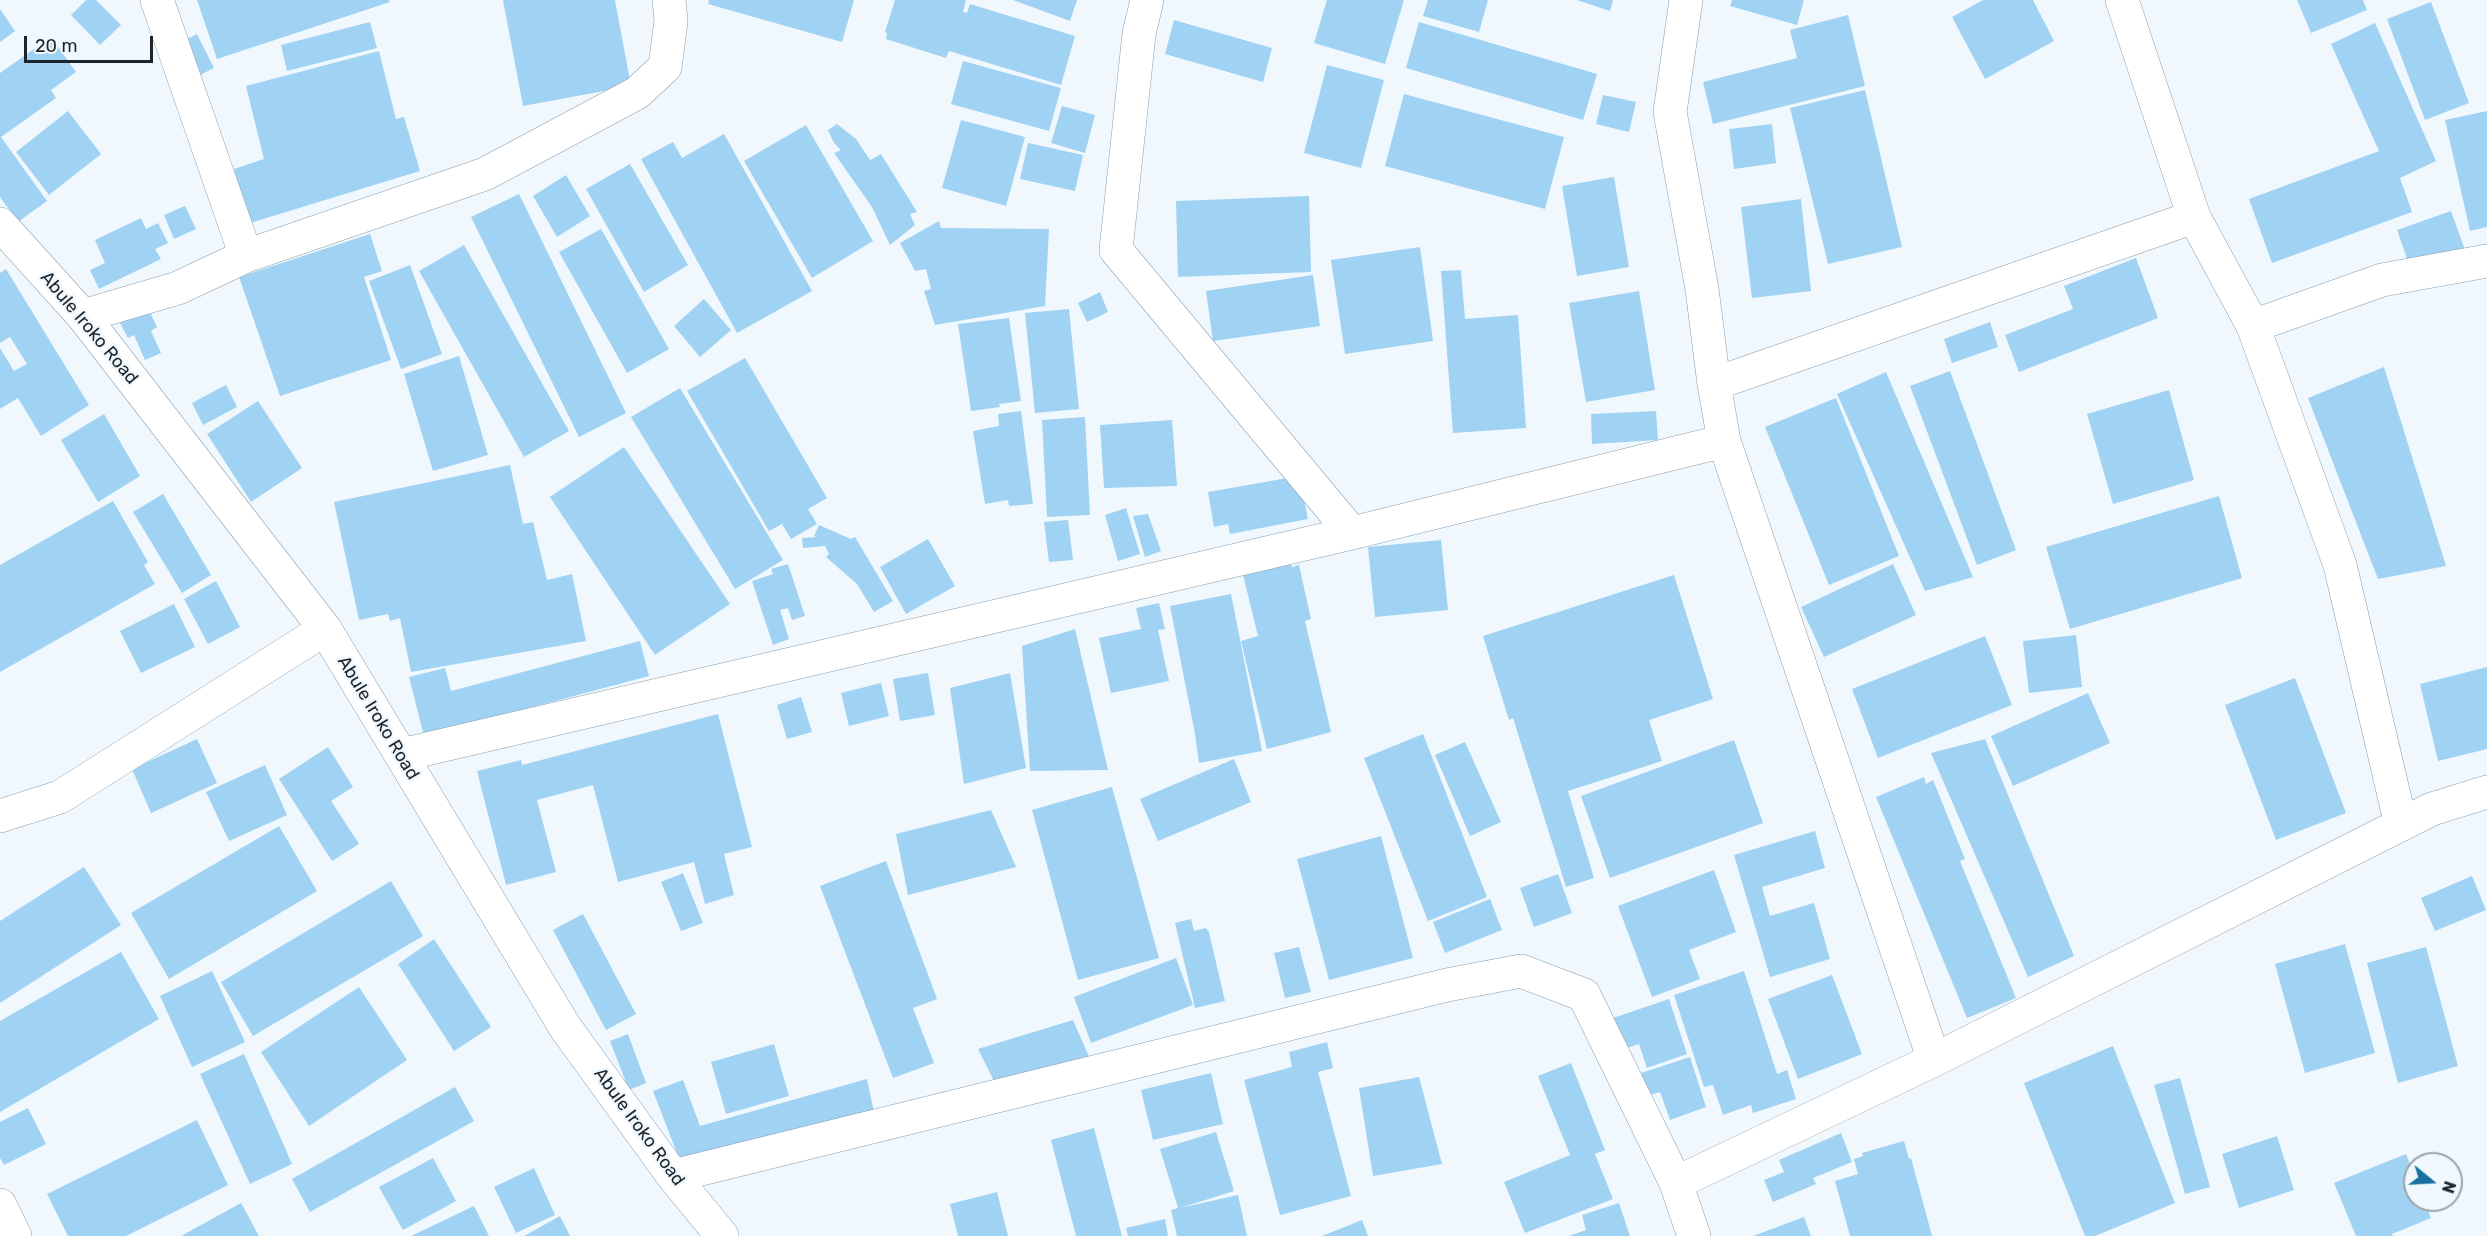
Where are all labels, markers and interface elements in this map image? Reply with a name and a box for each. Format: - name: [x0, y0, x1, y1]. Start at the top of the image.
- scale bar: [27, 24, 156, 62]
- text: 20 m: [35, 35, 77, 57]
- street label: Abule Iroko Road: [36, 267, 142, 389]
- street label: Abule Iroko Road: [333, 652, 423, 784]
- street label: Abule Iroko Road: [589, 1064, 689, 1190]
- north arrow: [2403, 1152, 2463, 1212]
- text: N: [2438, 1179, 2460, 1196]

